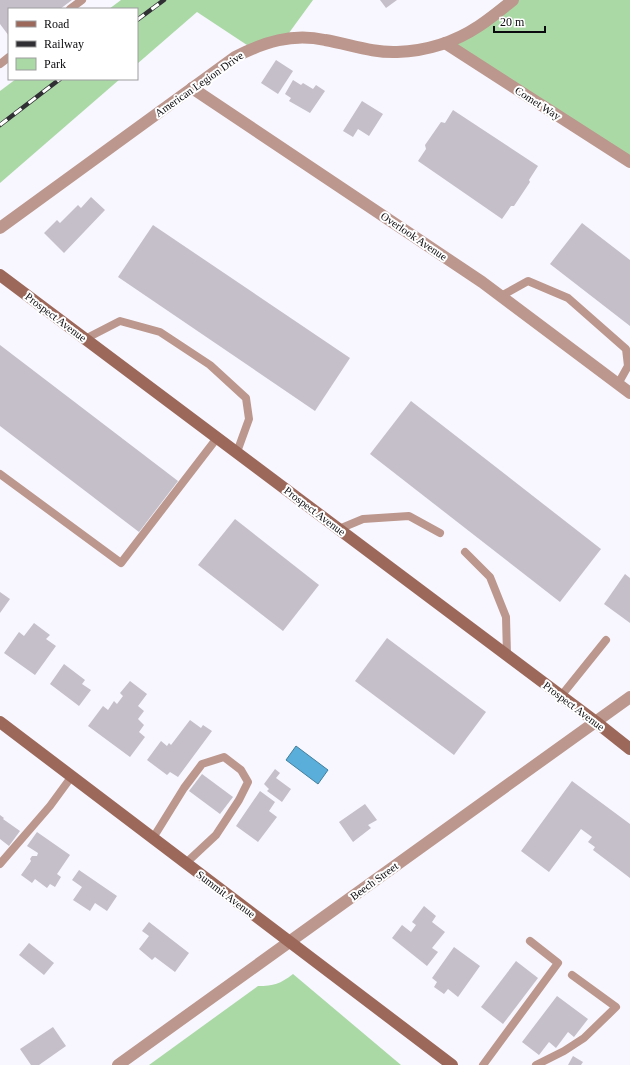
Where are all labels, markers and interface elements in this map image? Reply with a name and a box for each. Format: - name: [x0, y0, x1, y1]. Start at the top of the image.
- legend: [8, 8, 138, 80]
- scale bar: [494, 8, 545, 34]
- text: 20 m: [500, 15, 525, 29]
- text: Road: [44, 17, 69, 31]
- text: Railway: [44, 37, 84, 51]
- street label: American Legion Drive: [153, 49, 246, 119]
- text: Park: [44, 57, 66, 71]
- street label: Comet Way: [513, 84, 563, 122]
- street label: Overlook Avenue: [379, 209, 449, 263]
- street label: Prospect Avenue: [23, 290, 89, 344]
- street label: Prospect Avenue: [282, 484, 348, 538]
- street label: Prospect Avenue: [541, 679, 607, 733]
- street label: Beech Street: [348, 860, 400, 902]
- street label: Summit Avenue: [194, 868, 258, 920]

